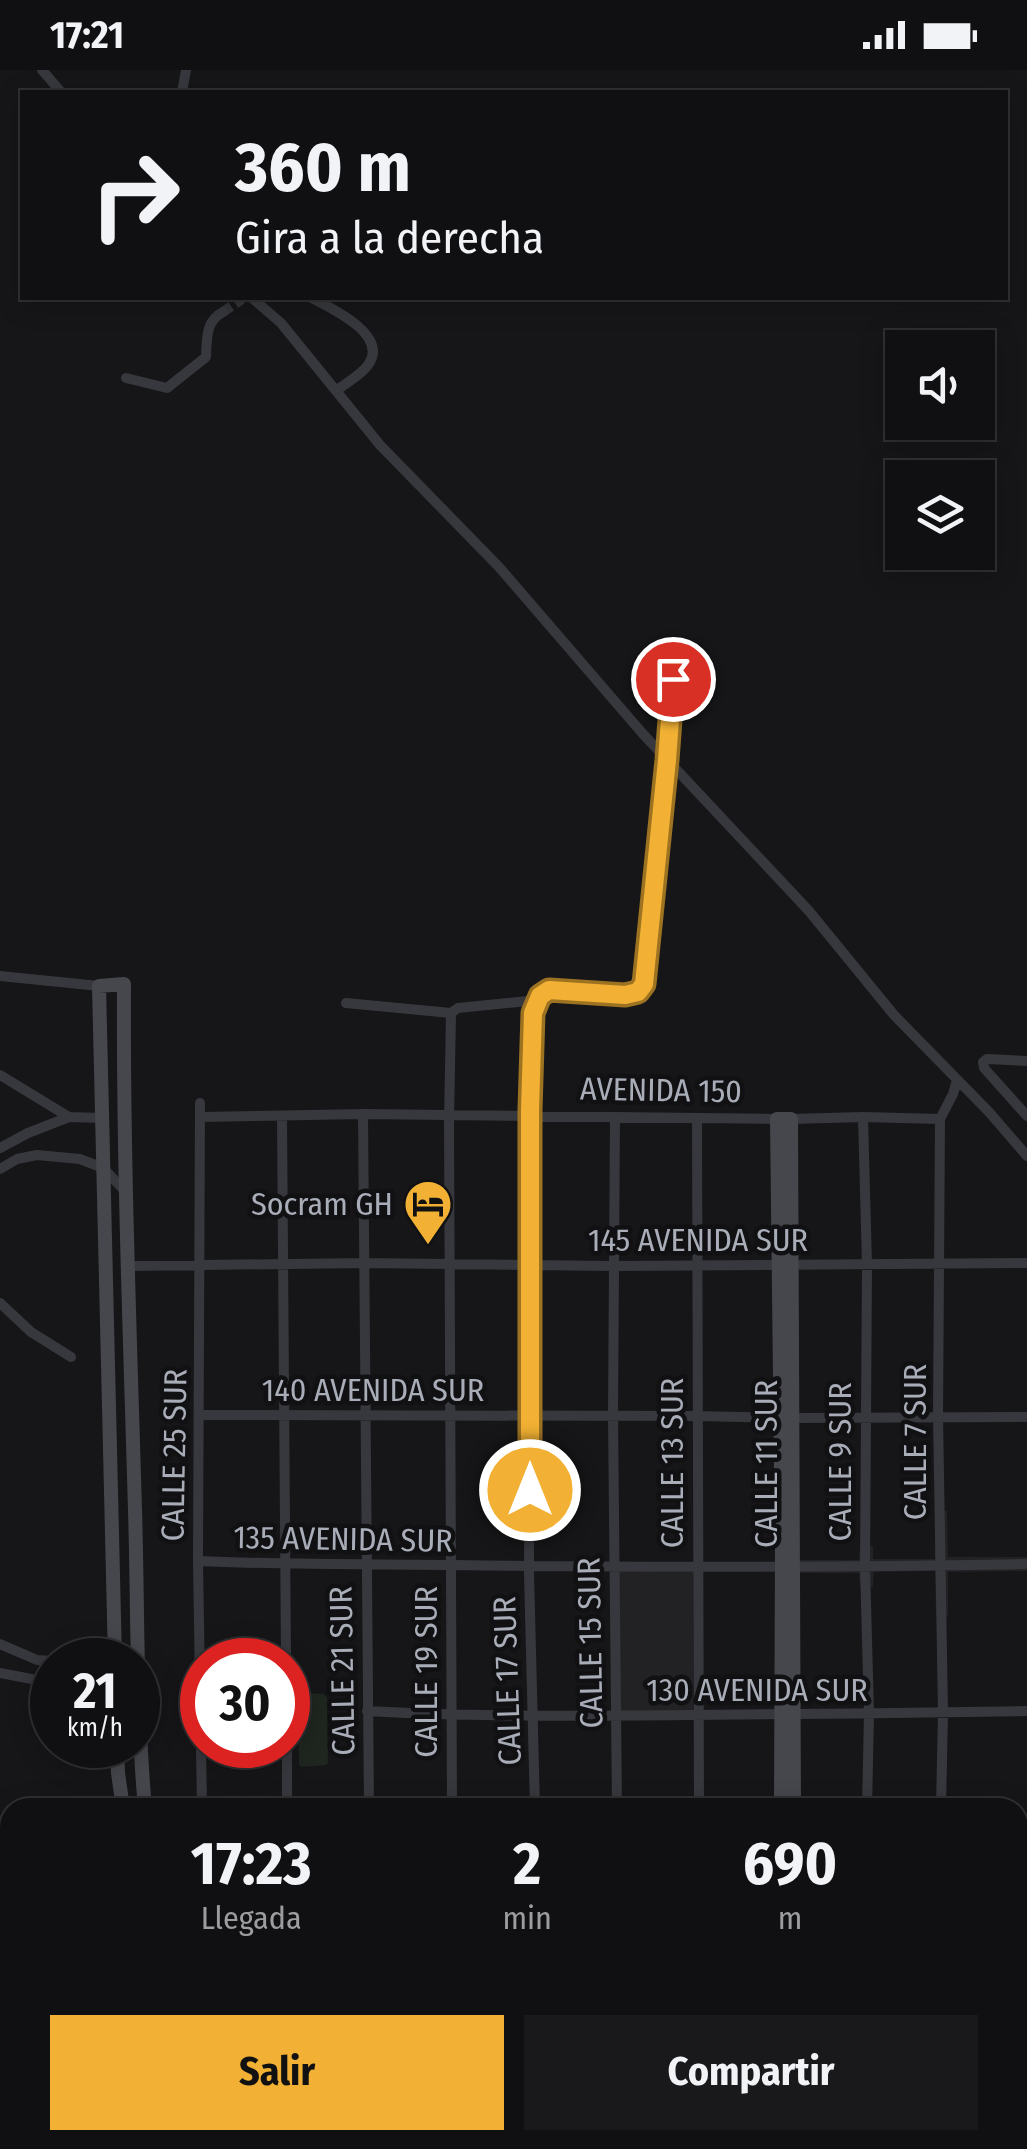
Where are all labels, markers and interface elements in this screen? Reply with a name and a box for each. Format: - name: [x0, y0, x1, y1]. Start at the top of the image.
- text: 17:21: [50, 12, 124, 58]
- text: 360 m: [235, 126, 411, 210]
- icon: right: [70, 130, 200, 260]
- text: Gira a la derecha: [235, 211, 544, 265]
- map controls: [885, 330, 995, 570]
- button: sound: [885, 330, 995, 440]
- button: layers: [885, 460, 995, 570]
- pin: [631, 637, 716, 722]
- icon: arrive: [646, 652, 701, 707]
- street label: AVENIDA 150: [580, 1070, 742, 1110]
- hotel icon: Socram GH: [402, 1178, 454, 1246]
- place label: Socram GH: [251, 1185, 393, 1223]
- street label: 145 AVENIDA SUR: [588, 1221, 808, 1259]
- street label: CALLE 7 SUR: [896, 1364, 934, 1520]
- street label: CALLE 25 SUR: [153, 1368, 195, 1542]
- street label: 140 AVENIDA SUR: [262, 1371, 484, 1409]
- street label: CALLE 13 SUR: [653, 1378, 691, 1548]
- street label: CALLE 11 SUR: [747, 1380, 785, 1548]
- street label: CALLE 9 SUR: [821, 1382, 859, 1542]
- position arrow: [478, 1438, 582, 1542]
- street label: 135 AVENIDA SUR: [233, 1518, 453, 1560]
- street label: CALLE 15 SUR: [570, 1557, 610, 1729]
- street label: CALLE 21 SUR: [322, 1586, 362, 1756]
- street label: CALLE 19 SUR: [407, 1586, 445, 1758]
- street label: CALLE 17 SUR: [485, 1596, 529, 1766]
- speed limit sign: 30: [180, 1638, 310, 1768]
- text: 21: [73, 1661, 117, 1721]
- street label: 130 AVENIDA SUR: [646, 1671, 868, 1709]
- text: km/h: [67, 1713, 123, 1743]
- text: 17:23: [191, 1828, 312, 1900]
- text: 2: [513, 1828, 541, 1900]
- text: 690: [743, 1828, 837, 1900]
- text: Llegada: [201, 1899, 302, 1937]
- text: min: [502, 1899, 552, 1937]
- text: m: [778, 1899, 802, 1937]
- button: Salir: [50, 2015, 504, 2130]
- button: Compartir: [524, 2015, 978, 2130]

